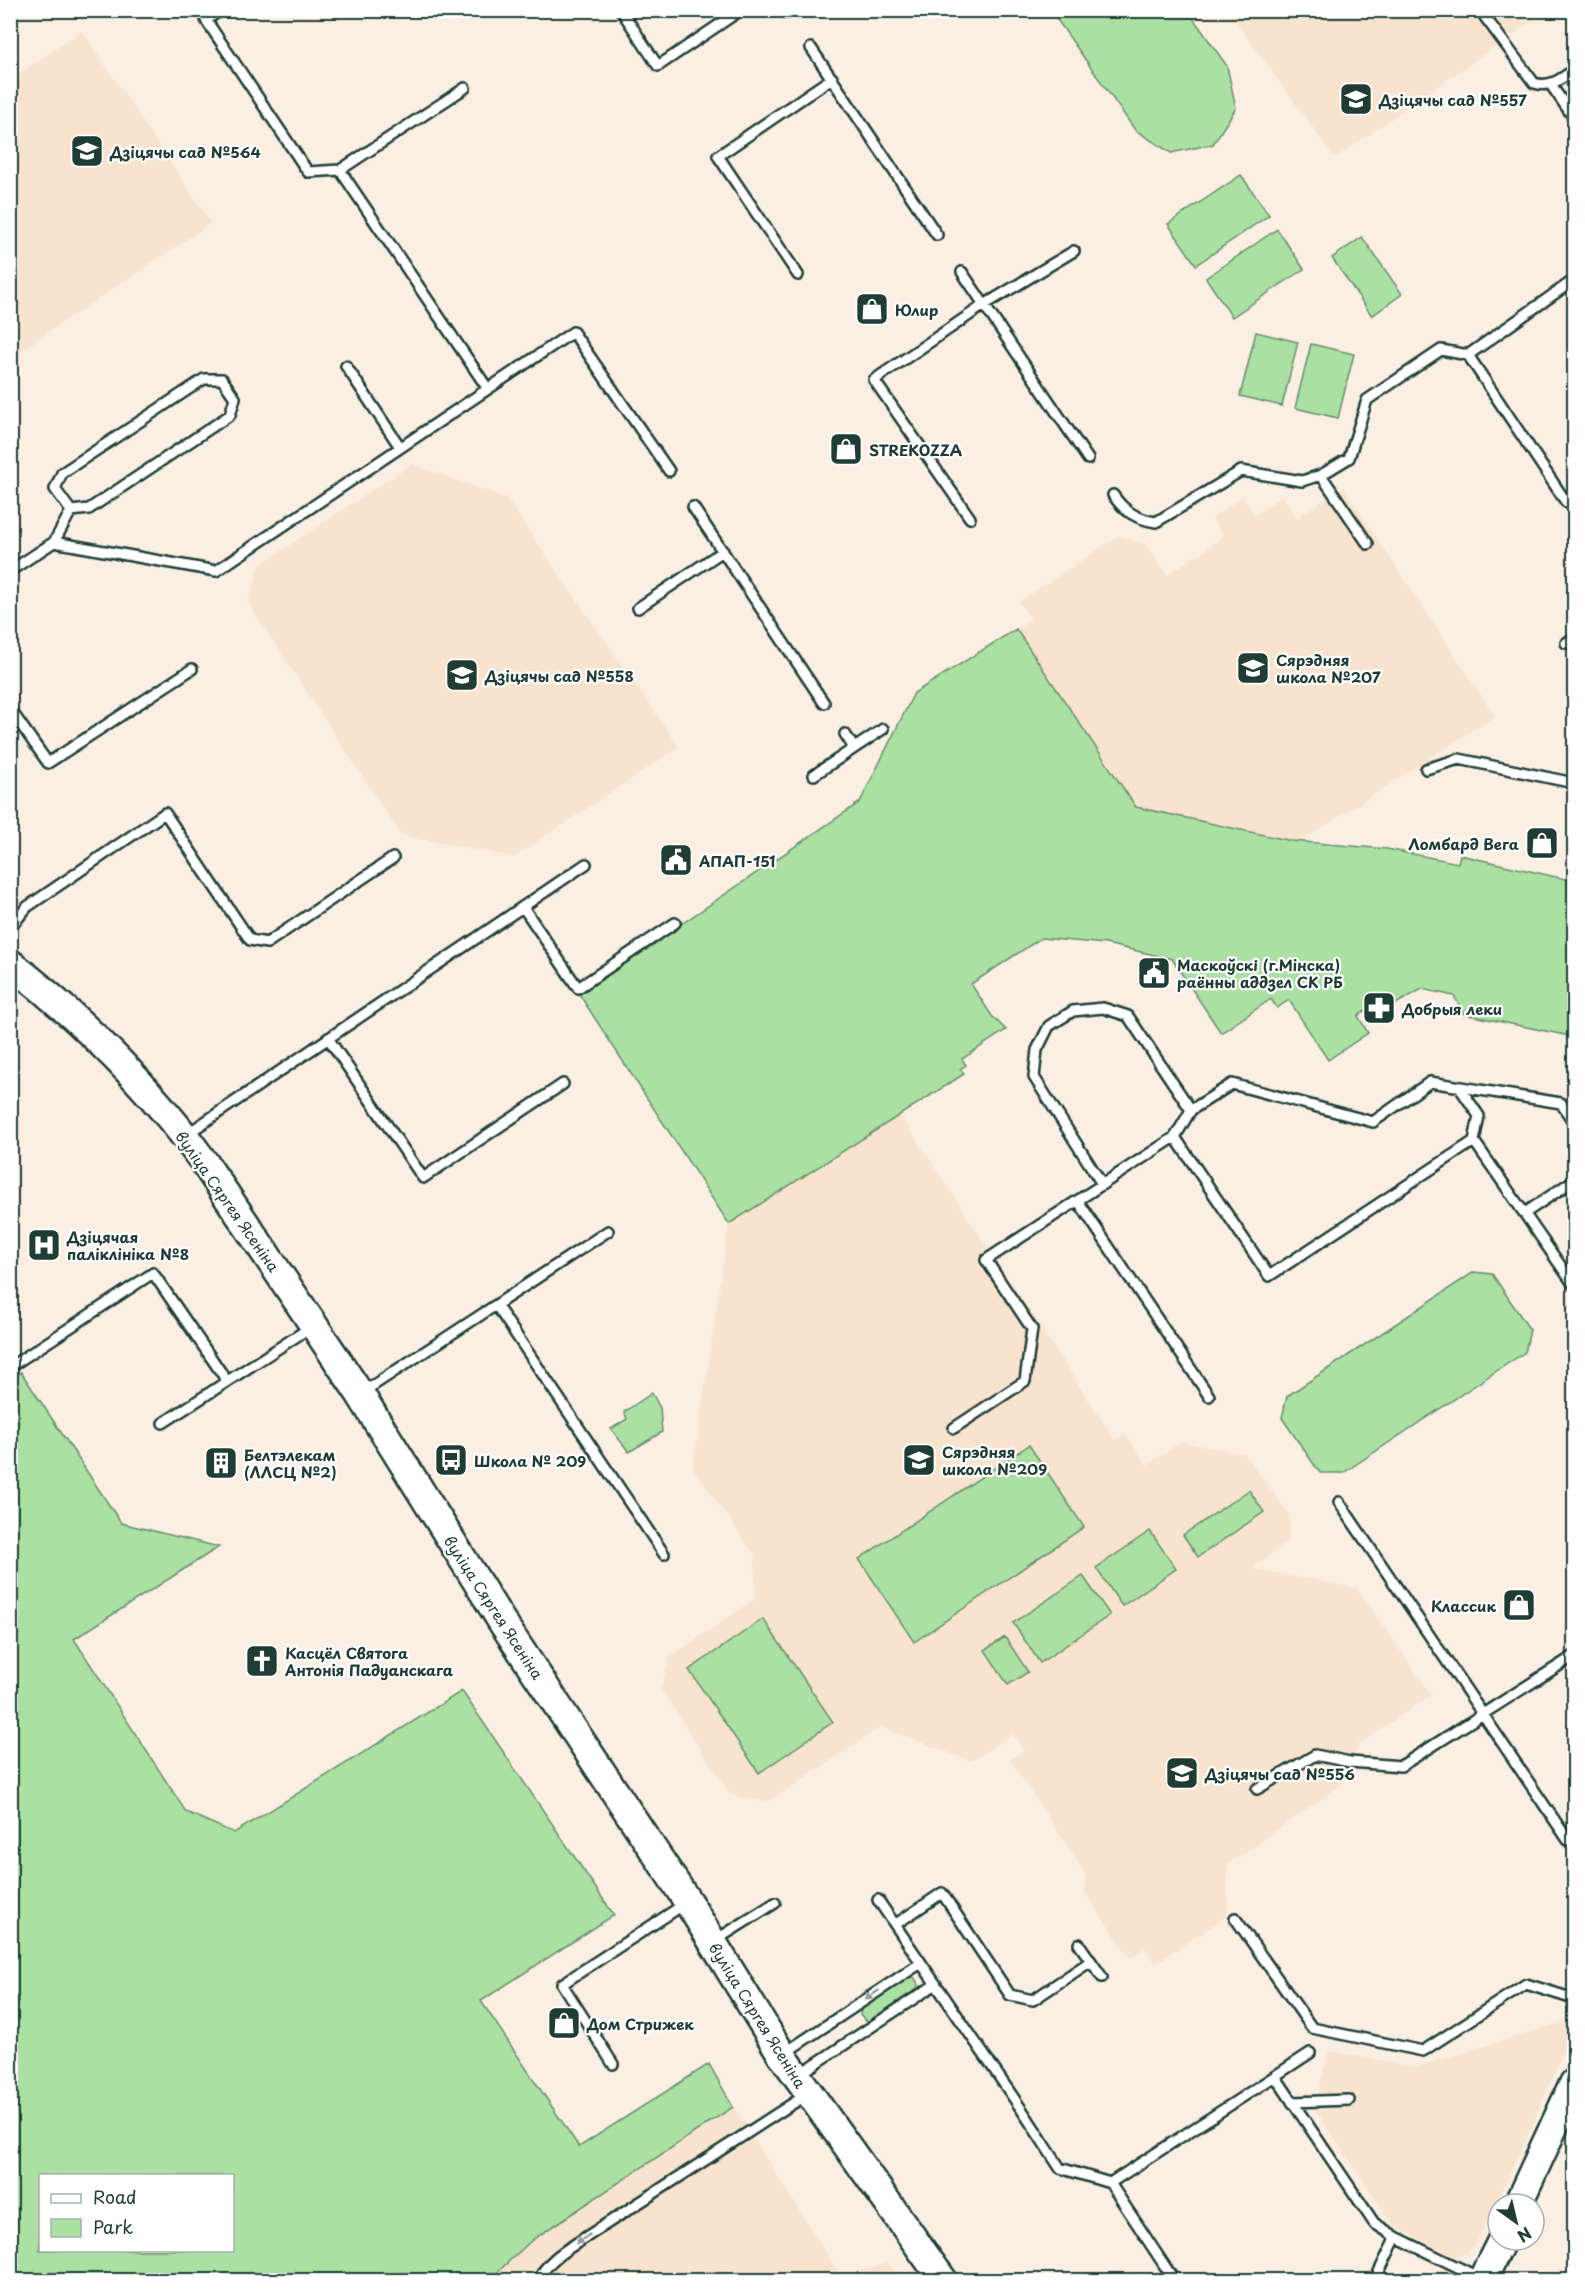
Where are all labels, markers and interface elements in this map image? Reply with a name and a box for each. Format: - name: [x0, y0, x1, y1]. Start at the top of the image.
- school or university icon: Дзіцячы сад №557: [1338, 81, 1374, 117]
- place label: Дзіцячы сад №557: [1378, 88, 1527, 111]
- school or university icon: Дзіцячы сад №564: [69, 133, 105, 169]
- place label: Дзіцячы сад №564: [109, 140, 261, 163]
- shop icon: Юлир: [854, 291, 890, 327]
- place label: Юлир: [895, 298, 938, 321]
- shop icon: STREKOZZA: [828, 431, 864, 467]
- place label: STREKOZZA: [869, 438, 963, 461]
- place label: Сярэдняя школа №207: [1276, 648, 1381, 688]
- school or university icon: Сярэдняя школа №207: [1235, 650, 1271, 686]
- school or university icon: Дзіцячы сад №558: [444, 657, 480, 693]
- place label: Дзіцячы сад №558: [484, 664, 634, 687]
- shop icon: Ломбард Вега: [1524, 825, 1560, 861]
- place label: Ломбард Вега: [1408, 832, 1519, 855]
- public building icon: АПАП-151: [658, 842, 694, 878]
- place label: АПАП-151: [698, 849, 775, 872]
- place label: Маскоўскі (г.Мінска) раённы аддзел СК РБ: [1177, 953, 1343, 993]
- public building icon: Маскоўскі (г.Мінска) раённы аддзел СК РБ: [1136, 955, 1172, 991]
- pharmacy icon: Добрыя леки: [1361, 990, 1397, 1026]
- place label: Добрыя леки: [1401, 997, 1502, 1020]
- street label: вуліца Сяргея Ясеніна: [170, 1126, 286, 1277]
- place label: Дзіцячая паліклініка №8: [66, 1225, 189, 1265]
- hospital icon: Дзіцячая паліклініка №8: [26, 1227, 62, 1263]
- place label: Сярэдняя школа №209: [942, 1440, 1047, 1480]
- bus stop icon: Школа № 209: [433, 1442, 469, 1478]
- school or university icon: Сярэдняя школа №209: [901, 1442, 937, 1478]
- place label: Белтэлекам (ЛЛСЦ №2): [244, 1443, 337, 1483]
- building icon: Белтэлекам (ЛЛСЦ №2): [203, 1445, 239, 1481]
- place label: Школа № 209: [474, 1449, 586, 1472]
- street label: вуліца Сяргея Ясеніна: [439, 1530, 550, 1684]
- shop icon: Классик: [1501, 1587, 1537, 1623]
- place label: Классик: [1431, 1594, 1496, 1617]
- place label: Касцёл Святога Антонія Падуанскага: [284, 1641, 454, 1681]
- church icon: Касцёл Святога Антонія Падуанскага: [244, 1643, 280, 1679]
- school or university icon: Дзіцячы сад №556: [1164, 1755, 1200, 1791]
- place label: Дзіцячы сад №556: [1204, 1762, 1355, 1785]
- street label: вуліца Сяргея Ясеніна: [704, 1938, 813, 2093]
- one-way arrow: [865, 1989, 881, 2001]
- shop icon: Дом Стрижек: [546, 2005, 582, 2041]
- place label: Дом Стрижек: [586, 2012, 694, 2035]
- legend: [39, 2174, 234, 2252]
- text: Road: [93, 2183, 137, 2210]
- north arrow: [1486, 2192, 1546, 2252]
- text: Park: [93, 2213, 133, 2240]
- text: N: [1513, 2222, 1537, 2249]
- one-way arrow: [575, 2233, 591, 2244]

